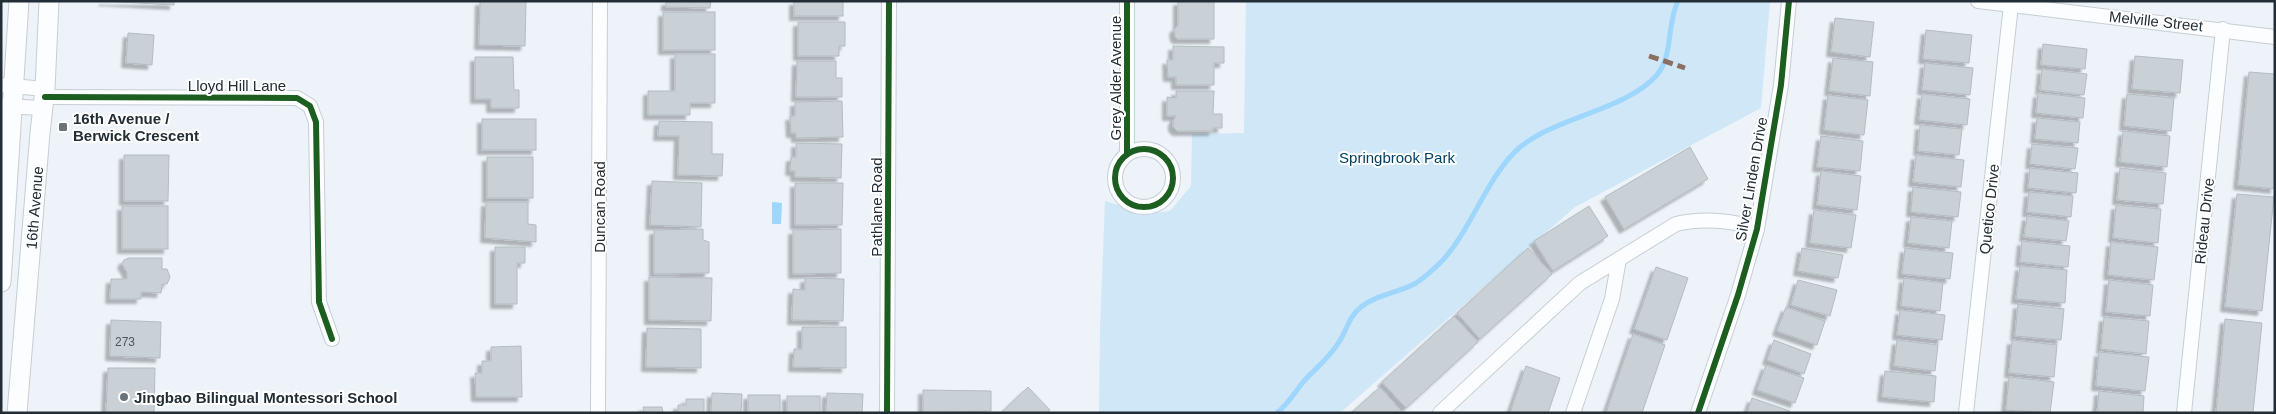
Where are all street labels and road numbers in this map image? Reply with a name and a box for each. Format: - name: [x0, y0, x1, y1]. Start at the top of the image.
- street label: Melville Street: [2108, 8, 2205, 34]
- street label: Grey Alder Avenue: [1107, 16, 1124, 140]
- street label: Lloyd Hill Lane: [188, 77, 286, 94]
- street label: Silver Linden Drive: [1732, 116, 1770, 242]
- street label: Pathlane Road: [868, 157, 885, 257]
- street label: Duncan Road: [591, 161, 608, 253]
- street label: Quetico Drive: [1976, 163, 2002, 255]
- street label: 16th Avenue: [22, 166, 46, 250]
- street label: Rideau Drive: [2191, 177, 2217, 265]

